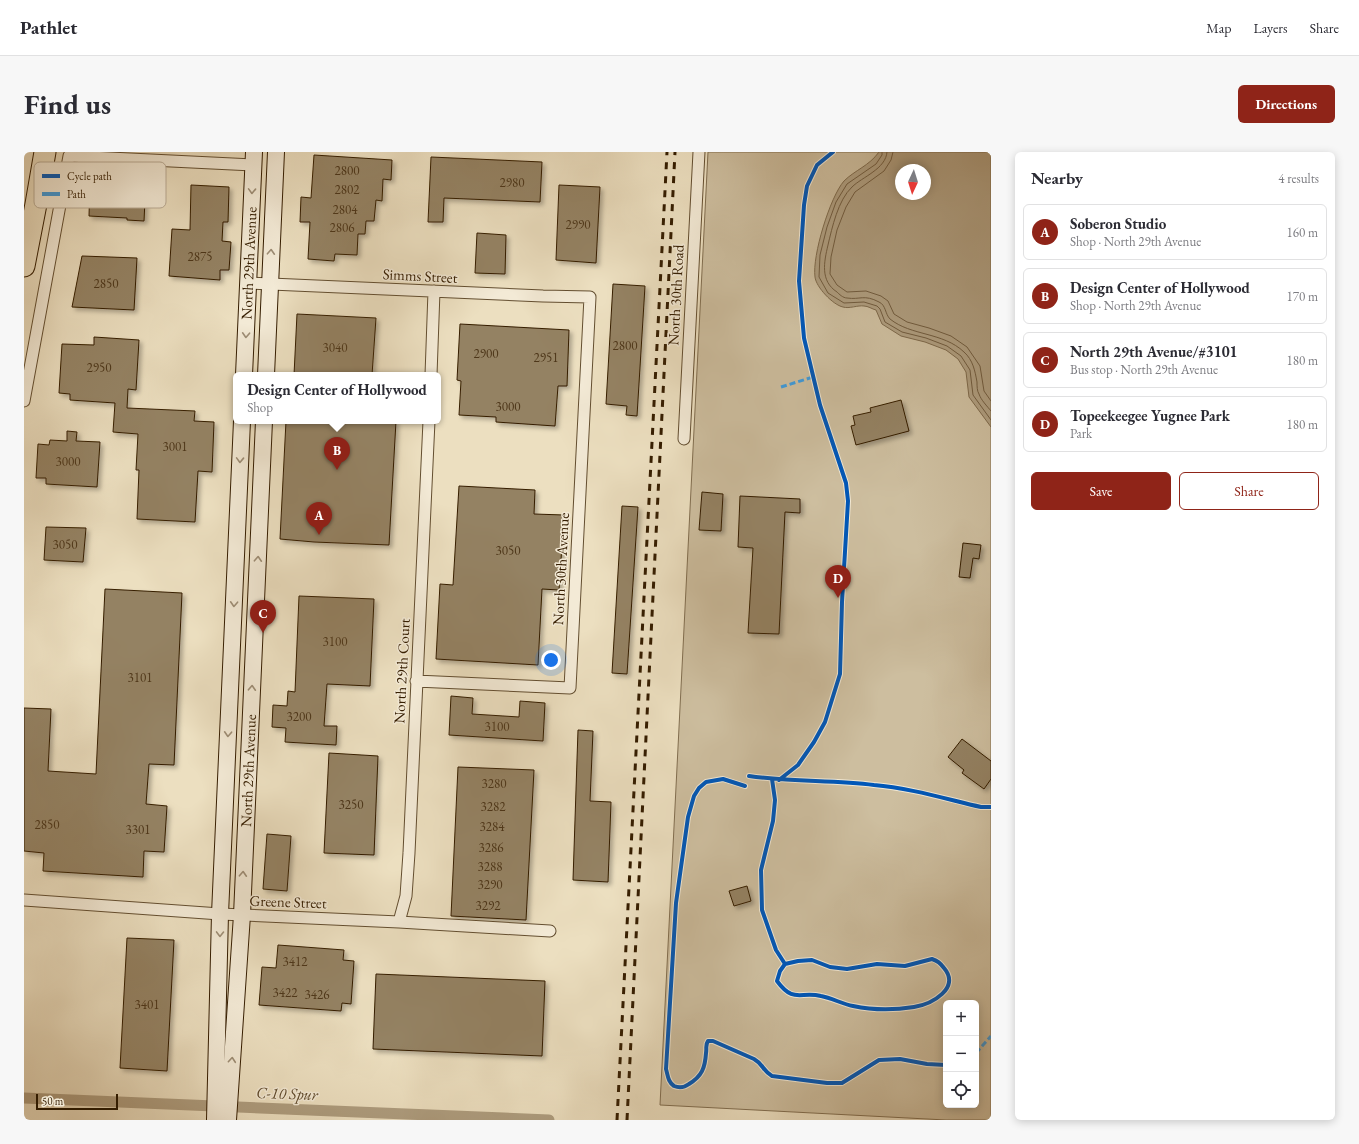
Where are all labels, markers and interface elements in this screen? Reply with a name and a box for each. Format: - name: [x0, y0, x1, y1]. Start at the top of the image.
- text: Pathlet: [20, 15, 77, 40]
- text: Map: [1206, 19, 1231, 37]
- text: Layers: [1253, 19, 1288, 37]
- text: Share: [1310, 19, 1339, 37]
- button: Directions: [1238, 85, 1335, 123]
- text: Find us: [24, 86, 111, 122]
- legend: [34, 162, 166, 208]
- house number: 2800: [335, 162, 359, 179]
- north arrow: [895, 164, 931, 200]
- text: Nearby: [1031, 167, 1083, 189]
- text: Cycle path: [67, 169, 112, 183]
- text: 4 results: [1278, 170, 1319, 187]
- house number: 2980: [500, 174, 524, 191]
- house number: 2802: [335, 181, 360, 198]
- text: Path: [67, 187, 86, 201]
- one-way arrow: [248, 188, 257, 194]
- house number: 2804: [333, 201, 358, 218]
- street label: North 29th Avenue: [237, 206, 261, 320]
- text: Soberon Studio: [1070, 214, 1166, 233]
- house number: 2990: [566, 216, 590, 233]
- house number: 2806: [330, 219, 354, 236]
- text: A: [1040, 224, 1050, 241]
- text: 160 m: [1287, 224, 1318, 241]
- text: Shop · North 29th Avenue: [1070, 233, 1201, 250]
- street label: North 30th Road: [663, 244, 688, 346]
- house number: 2875: [188, 248, 212, 265]
- one-way arrow: [267, 249, 276, 255]
- street label: Simms Street: [382, 264, 458, 287]
- house number: 2850: [94, 275, 118, 292]
- text: Design Center of Hollywood: [1070, 278, 1250, 297]
- text: B: [1041, 288, 1049, 305]
- text: 170 m: [1287, 288, 1318, 305]
- text: Shop · North 29th Avenue: [1070, 297, 1201, 314]
- one-way arrow: [241, 332, 250, 338]
- house number: 2800: [613, 337, 637, 354]
- house number: 3040: [323, 339, 347, 356]
- text: North 29th Avenue/#3101: [1070, 342, 1238, 361]
- house number: 2900: [474, 345, 498, 362]
- house number: 2951: [534, 349, 558, 366]
- text: C: [1040, 352, 1050, 369]
- text: 180 m: [1287, 352, 1318, 369]
- house number: 2950: [87, 359, 111, 376]
- text: Bus stop · North 29th Avenue: [1070, 361, 1218, 378]
- popup: [233, 372, 441, 424]
- text: Design Center of Hollywood: [247, 380, 427, 399]
- house number: 3000: [496, 398, 520, 415]
- text: Shop: [247, 399, 273, 416]
- text: Topeekeegee Yugnee Park: [1070, 406, 1230, 425]
- text: D: [1040, 416, 1050, 433]
- text: 180 m: [1287, 416, 1318, 433]
- text: Park: [1070, 425, 1092, 442]
- pin: B: [324, 437, 350, 470]
- house number: 3001: [163, 438, 187, 455]
- house number: 3000: [56, 453, 80, 470]
- one-way arrow: [236, 457, 244, 463]
- button: Save: [1031, 472, 1171, 510]
- button: Share: [1179, 472, 1319, 510]
- pin: A: [306, 502, 332, 535]
- street label: North 30th Avenue: [548, 512, 573, 626]
- house number: 3050: [53, 536, 77, 553]
- house number: 3050: [496, 542, 520, 559]
- one-way arrow: [253, 556, 262, 562]
- pin: D: [825, 565, 851, 598]
- pin: C: [250, 600, 276, 633]
- one-way arrow: [230, 601, 238, 607]
- street label: North 29th Court: [389, 618, 414, 724]
- house number: 3100: [323, 633, 347, 650]
- your location: [541, 650, 561, 670]
- house number: 3101: [128, 669, 152, 686]
- one-way arrow: [248, 685, 256, 691]
- house number: 3200: [287, 708, 311, 725]
- street label: North 29th Avenue: [236, 714, 260, 827]
- house number: 3100: [485, 718, 509, 735]
- one-way arrow: [224, 731, 232, 737]
- house number: 3280: [482, 775, 506, 792]
- house number: 3250: [339, 796, 363, 813]
- house number: 3282: [481, 798, 506, 815]
- house number: 2850: [35, 816, 59, 833]
- house number: 3284: [480, 818, 505, 835]
- house number: 3301: [126, 821, 150, 838]
- house number: 3286: [479, 839, 503, 856]
- house number: 3288: [478, 858, 502, 875]
- one-way arrow: [239, 871, 248, 877]
- house number: 3290: [478, 876, 502, 893]
- street label: Greene Street: [249, 891, 327, 912]
- house number: 3292: [476, 897, 501, 914]
- one-way arrow: [216, 931, 224, 937]
- house number: 3412: [283, 953, 308, 970]
- house number: 3422: [273, 984, 298, 1001]
- house number: 3426: [305, 986, 329, 1003]
- house number: 3401: [135, 996, 159, 1013]
- map controls: [943, 1000, 979, 1108]
- button: +: [943, 1000, 979, 1036]
- button: −: [943, 1036, 979, 1072]
- one-way arrow: [227, 1057, 236, 1063]
- button: locate: [943, 1072, 979, 1108]
- water label: C-10 Spur: [256, 1082, 319, 1105]
- scale bar: [36, 1092, 118, 1111]
- text: 50 m: [42, 1094, 63, 1108]

